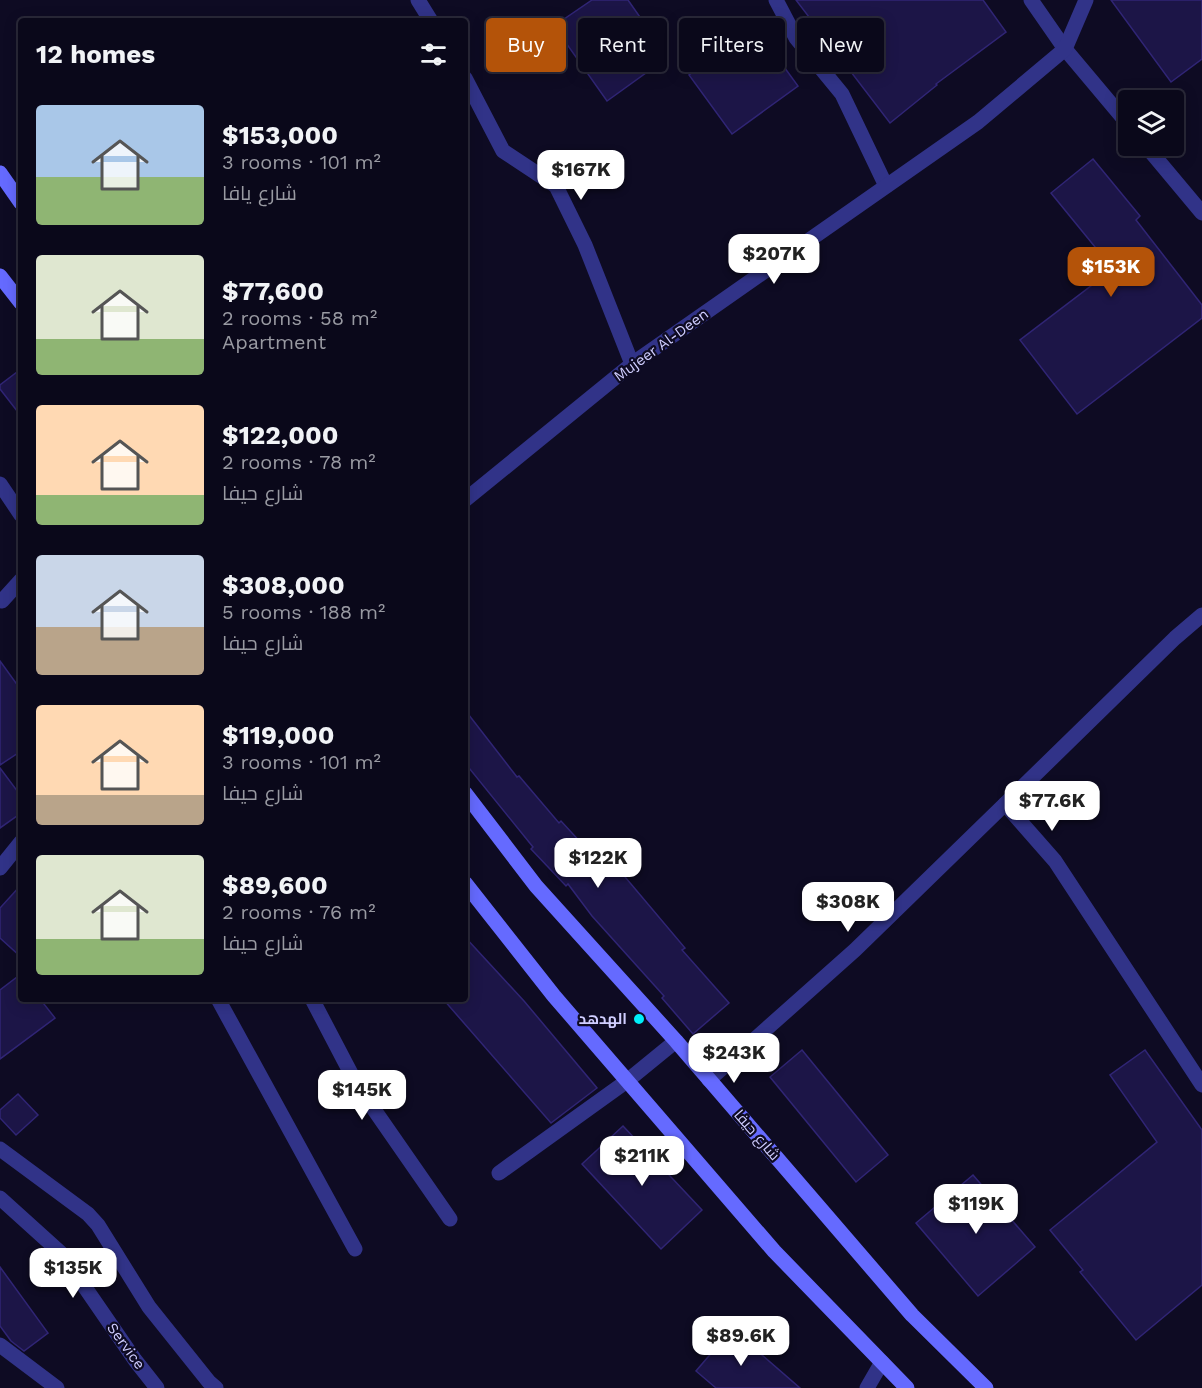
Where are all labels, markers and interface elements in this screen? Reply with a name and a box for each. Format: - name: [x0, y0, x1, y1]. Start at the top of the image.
- chip: Buy: [486, 18, 566, 72]
- chip: Rent: [578, 18, 667, 72]
- chip: Filters: [679, 18, 785, 72]
- chip: New: [797, 18, 884, 72]
- icon: filters: [417, 38, 450, 71]
- text: 12 homes: [36, 39, 155, 69]
- map controls: [1118, 90, 1184, 156]
- button: layers: [1118, 90, 1184, 156]
- text: $153,000: [222, 120, 338, 150]
- icon: home: [84, 129, 156, 201]
- text: 3 rooms · 101 m²: [222, 150, 381, 174]
- pin: $167K: [539, 150, 623, 201]
- text: $167K: [551, 157, 611, 181]
- text: شارع يافا: [222, 181, 297, 205]
- pin: $207K: [732, 234, 816, 285]
- text: $207K: [742, 241, 806, 265]
- pin: $153K: [1069, 247, 1153, 298]
- text: $153K: [1082, 254, 1140, 278]
- text: $77,600: [222, 276, 324, 306]
- icon: home: [84, 279, 156, 351]
- street label: Mujeer Al-Deen: [610, 305, 712, 385]
- text: 2 rooms · 58 m²: [222, 306, 377, 330]
- text: Apartment: [222, 330, 326, 354]
- text: $122,000: [222, 420, 338, 450]
- icon: home: [84, 429, 156, 501]
- text: 2 rooms · 78 m²: [222, 450, 376, 474]
- text: شارع حيفا: [222, 481, 303, 505]
- text: $308,000: [222, 570, 345, 600]
- icon: home: [84, 579, 156, 651]
- text: 5 rooms · 188 m²: [222, 600, 385, 624]
- text: شارع حيفا: [222, 631, 303, 655]
- text: $119,000: [222, 720, 334, 750]
- icon: home: [84, 729, 156, 801]
- text: 3 rooms · 101 m²: [222, 750, 381, 774]
- text: شارع حيفا: [222, 781, 303, 805]
- pin: $77.6K: [1003, 781, 1101, 832]
- text: $77.6K: [1019, 788, 1085, 812]
- pin: $122K: [556, 838, 640, 889]
- text: $122K: [568, 845, 628, 869]
- text: $89,600: [222, 870, 328, 900]
- icon: home: [84, 879, 156, 951]
- pin: $308K: [806, 882, 890, 933]
- text: $308K: [816, 889, 880, 913]
- text: 2 rooms · 76 m²: [222, 900, 375, 924]
- text: شارع حيفا: [222, 931, 303, 955]
- place label: الهدهد: [579, 1010, 627, 1028]
- marker: الهدهد: [632, 1012, 646, 1026]
- pin: $243K: [692, 1033, 776, 1084]
- text: $243K: [702, 1040, 766, 1064]
- pin: $145K: [320, 1070, 404, 1121]
- text: $145K: [332, 1077, 392, 1101]
- street label: شارع حيفا: [729, 1106, 784, 1165]
- pin: $211K: [600, 1136, 684, 1187]
- text: $211K: [614, 1143, 670, 1167]
- pin: $119K: [934, 1184, 1018, 1235]
- text: $119K: [948, 1191, 1004, 1215]
- pin: $135K: [31, 1248, 115, 1299]
- text: $135K: [44, 1255, 102, 1279]
- pin: $89.6K: [692, 1316, 790, 1367]
- street label: Service: [103, 1319, 149, 1373]
- text: $89.6K: [706, 1323, 776, 1347]

